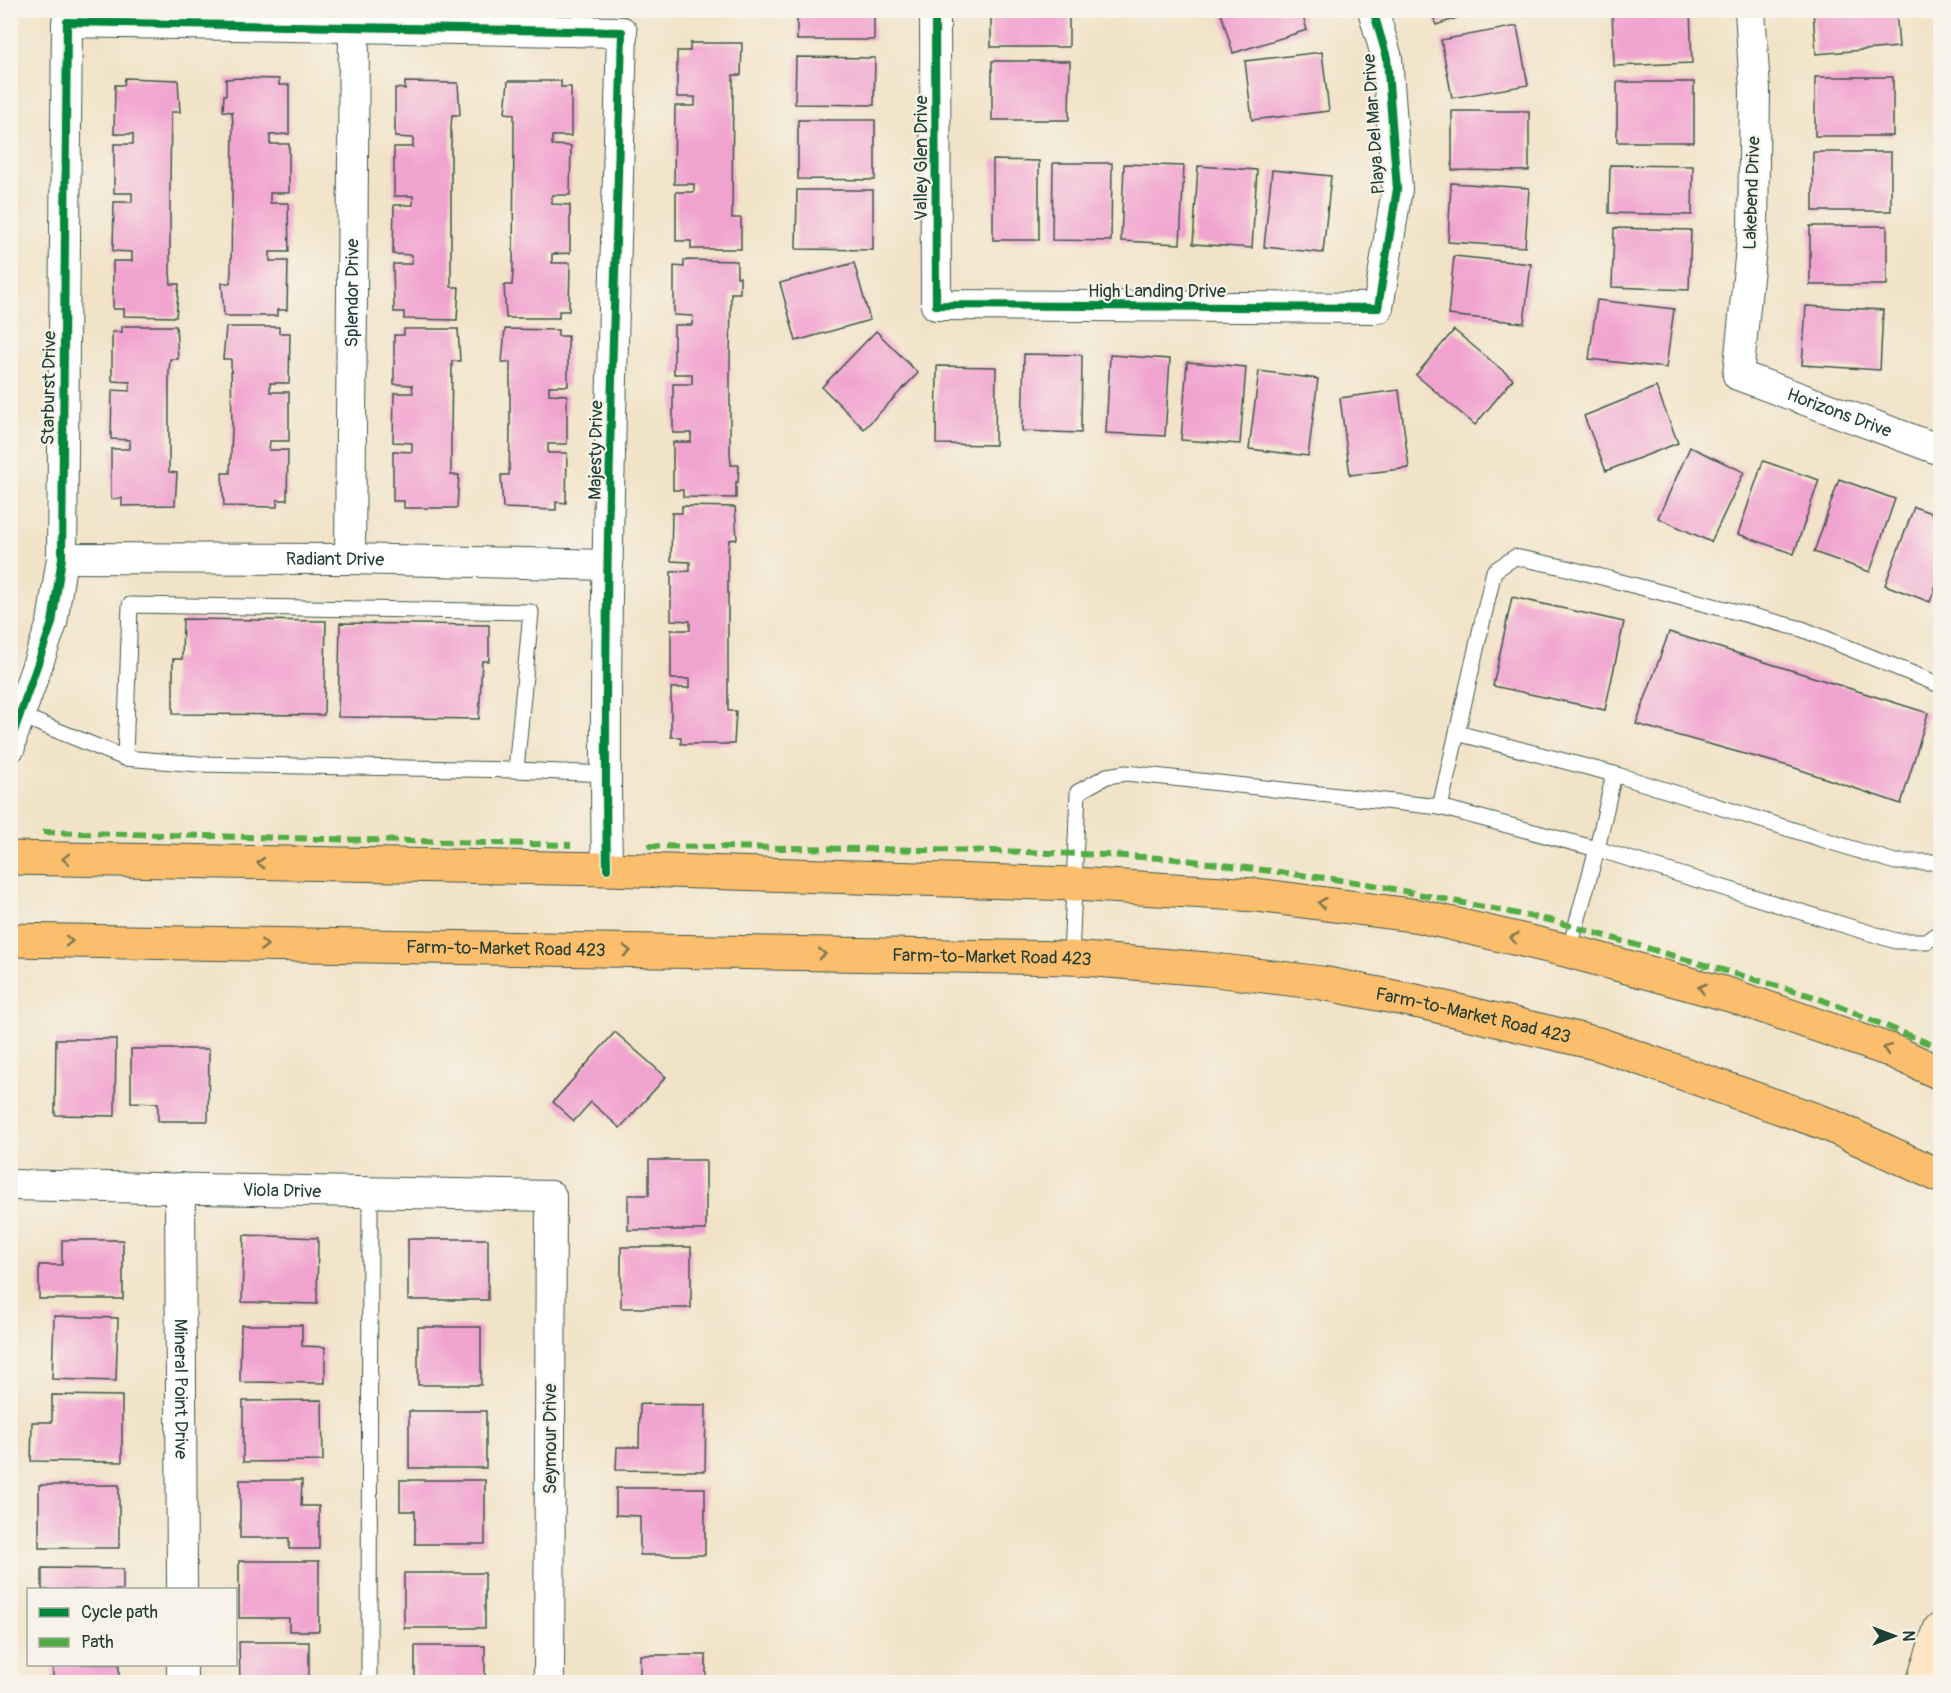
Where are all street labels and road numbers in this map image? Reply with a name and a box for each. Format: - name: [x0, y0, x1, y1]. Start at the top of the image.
- street label: Playa Del Mar Drive: [1358, 53, 1390, 195]
- street label: Valley Glen Drive: [910, 95, 933, 221]
- street label: Lakebend Drive: [1739, 136, 1765, 250]
- street label: Splendor Drive: [340, 238, 364, 348]
- street label: High Landing Drive: [1088, 280, 1226, 303]
- street label: Starburst Drive: [37, 330, 61, 445]
- street label: Horizons Drive: [1784, 383, 1895, 443]
- street label: Majesty Drive: [584, 400, 608, 500]
- street label: Radiant Drive: [286, 547, 385, 571]
- street label: Farm-to-Market Road 423: [406, 935, 606, 962]
- street label: Farm-to-Market Road 423: [892, 943, 1092, 971]
- street label: Farm-to-Market Road 423: [1374, 982, 1573, 1048]
- street label: Viola Drive: [242, 1178, 322, 1203]
- street label: Mineral Point Drive: [169, 1319, 193, 1459]
- street label: Seymour Drive: [539, 1384, 562, 1494]

